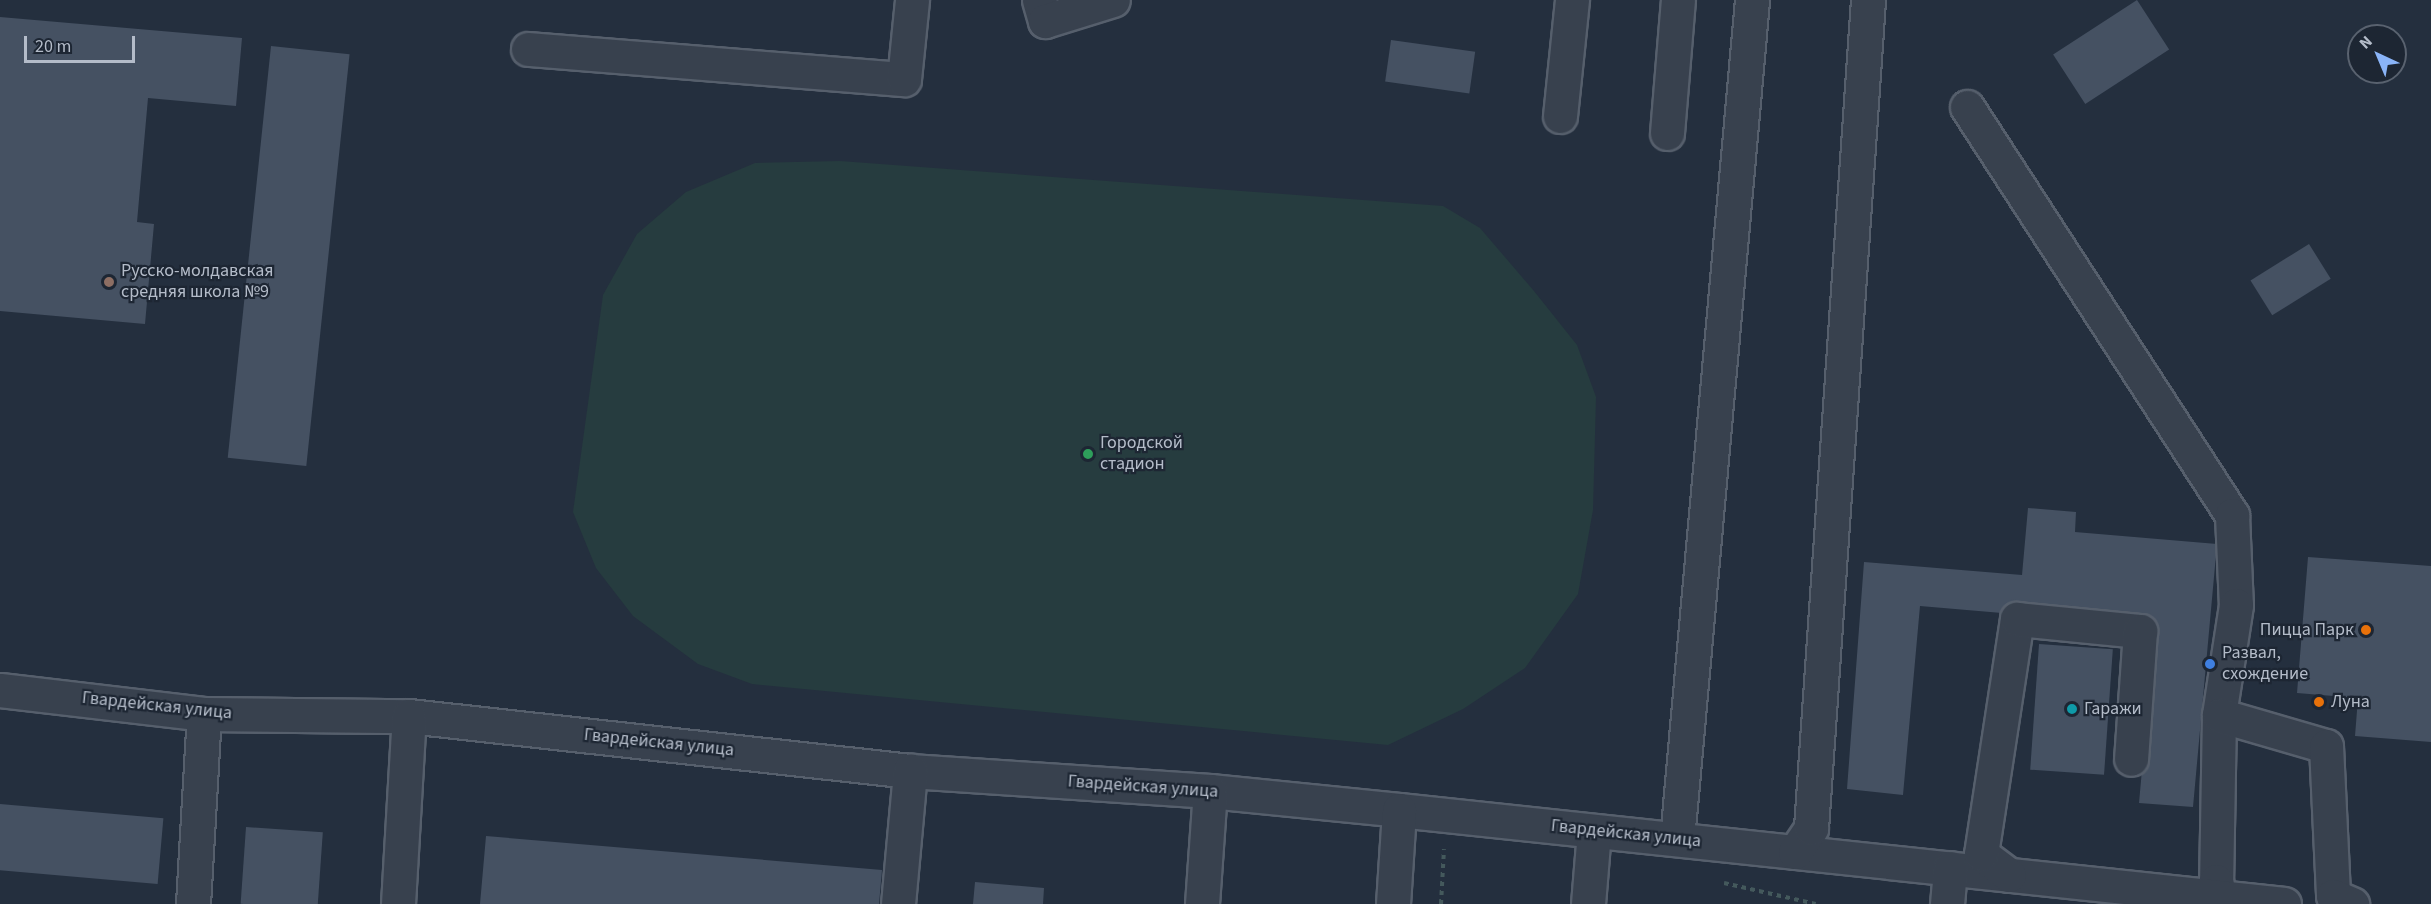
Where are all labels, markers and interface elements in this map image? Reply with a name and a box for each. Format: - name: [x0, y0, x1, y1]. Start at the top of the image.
- scale bar: [27, 24, 138, 62]
- north arrow: [2347, 24, 2407, 84]
- text: N: [2354, 31, 2377, 54]
- text: 20 m: [35, 34, 71, 59]
- place label: Русско-молдавская средняя школа №9: [121, 261, 273, 304]
- marker: Русско-молдавская средняя школа №9: [102, 275, 116, 289]
- place label: Городской стадион: [1100, 433, 1183, 476]
- marker: Городской стадион: [1081, 447, 1095, 461]
- place label: Пицца Парк: [2260, 619, 2354, 641]
- marker: Пицца Парк: [2359, 623, 2373, 637]
- place label: Развал, схождение: [2222, 643, 2308, 686]
- marker: Развал, схождение: [2203, 657, 2217, 671]
- street label: Гвардейская улица: [81, 687, 233, 725]
- place label: Луна: [2331, 691, 2370, 713]
- marker: Луна: [2312, 695, 2326, 709]
- place label: Гаражи: [2084, 698, 2142, 720]
- marker: Гаражи: [2065, 702, 2079, 716]
- street label: Гвардейская улица: [583, 724, 735, 762]
- street label: Гвардейская улица: [1067, 771, 1219, 803]
- street label: Гвардейская улица: [1550, 815, 1702, 853]

